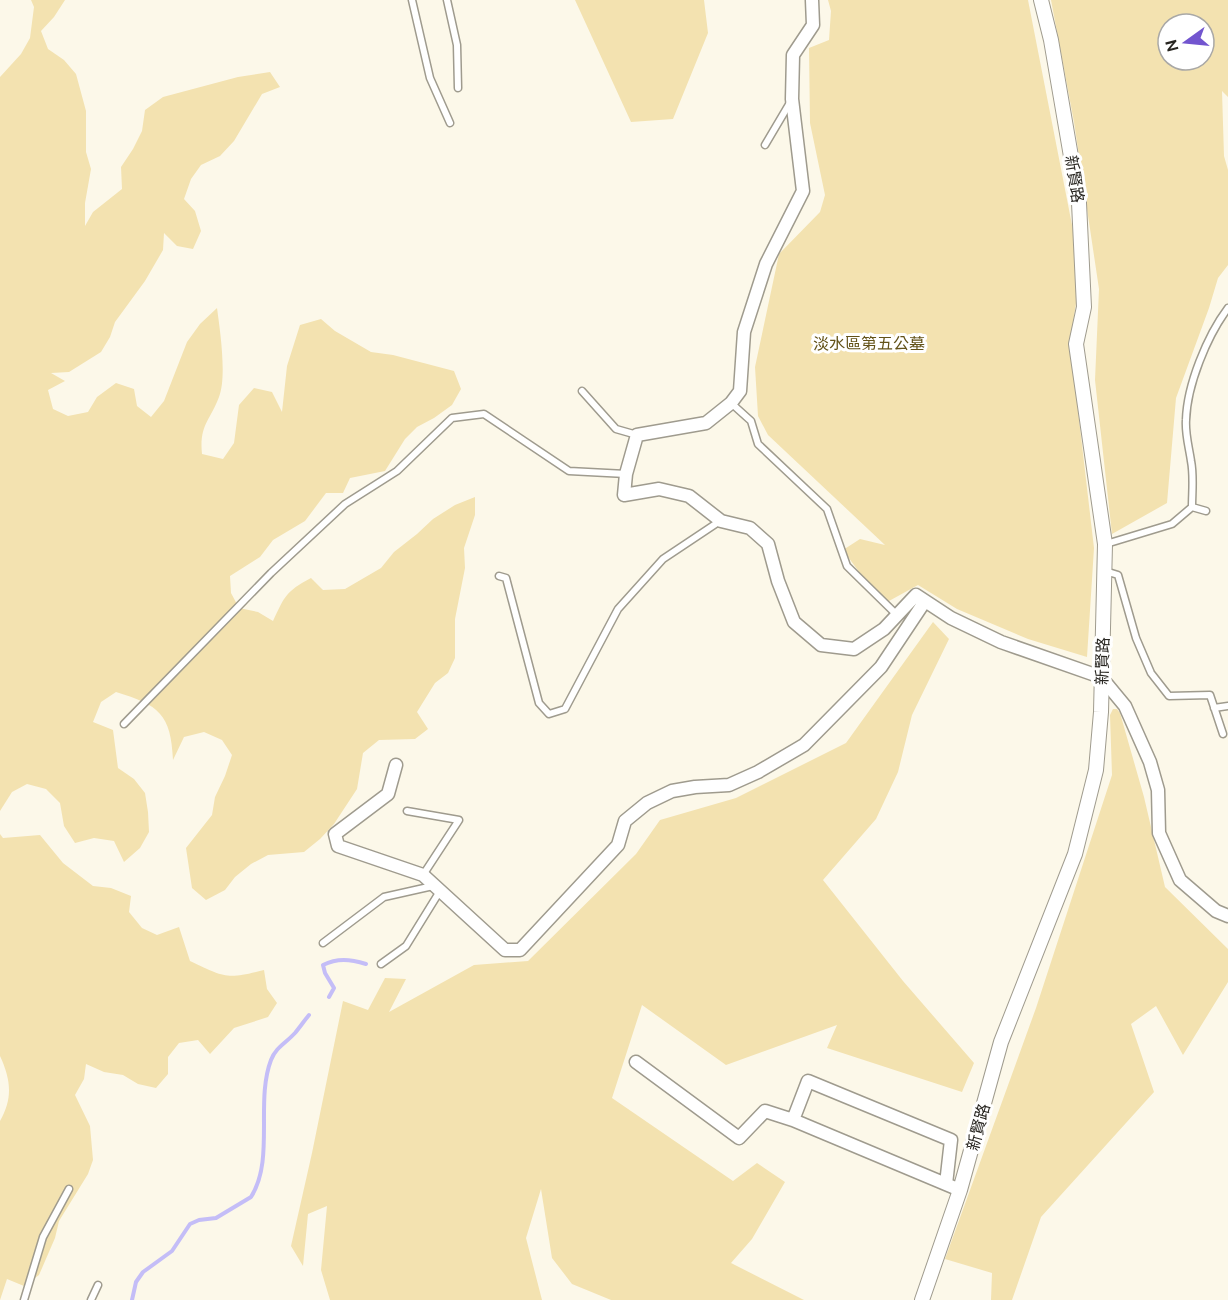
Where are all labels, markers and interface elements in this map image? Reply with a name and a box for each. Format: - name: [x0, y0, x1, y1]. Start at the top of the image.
- north arrow: [1156, 12, 1216, 72]
- text: N: [1161, 38, 1182, 54]
- street label: 新賢路: [1062, 154, 1088, 204]
- park label: 淡水區第五公墓: [813, 334, 925, 352]
- street label: 新賢路: [1092, 637, 1112, 685]
- street label: 新賢路: [963, 1101, 993, 1153]

